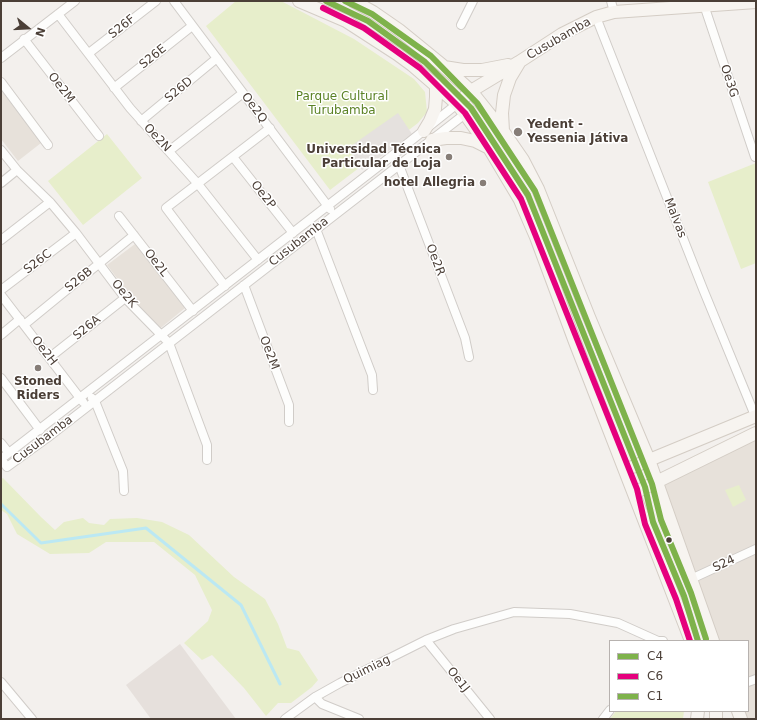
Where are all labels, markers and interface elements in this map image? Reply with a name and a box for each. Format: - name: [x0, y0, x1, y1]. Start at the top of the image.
- north arrow: [8, 8, 48, 48]
- street label: S26F: [106, 12, 138, 42]
- street label: Cusubamba: [524, 15, 594, 63]
- text: N: [32, 25, 47, 38]
- street label: S26E: [137, 42, 169, 72]
- street label: Oe3G: [717, 63, 741, 99]
- street label: Oe2M: [45, 70, 77, 106]
- street label: S26D: [162, 74, 196, 106]
- street label: Oe2Q: [238, 90, 270, 126]
- park label: Parque Cultural Turubamba: [296, 90, 388, 118]
- place label: Yedent - Yessenia Játiva: [527, 118, 628, 146]
- street label: Oe2N: [140, 121, 174, 155]
- marker: Yedent - Yessenia Játiva: [512, 126, 524, 138]
- place label: Universidad Técnica Particular de Loja: [306, 143, 441, 171]
- marker: Universidad Técnica Particular de Loja: [444, 152, 454, 162]
- place label: hotel Allegria: [384, 176, 475, 190]
- street label: Oe2P: [248, 178, 278, 212]
- marker: hotel Allegria: [478, 178, 488, 188]
- street label: Malvas: [661, 196, 689, 240]
- street label: Cusubamba: [266, 214, 332, 270]
- street label: Oe2R: [422, 242, 448, 278]
- street label: Oe2L: [141, 246, 171, 280]
- street label: S26C: [21, 247, 55, 277]
- street label: S26B: [62, 265, 96, 295]
- street label: Oe2K: [108, 277, 140, 311]
- street label: S26A: [70, 313, 104, 343]
- street label: Oe2H: [28, 333, 60, 369]
- street label: Oe2M: [256, 334, 282, 372]
- marker: Stoned Riders: [33, 363, 43, 373]
- place label: Stoned Riders: [14, 375, 62, 403]
- street label: Cusubamba: [10, 413, 76, 467]
- unlabelled marker: [664, 535, 674, 545]
- street label: S24: [711, 553, 737, 575]
- legend: [609, 640, 749, 712]
- text: C4: [647, 649, 663, 663]
- street label: Quimiag: [341, 652, 393, 688]
- street label: Oe1J: [444, 665, 472, 695]
- text: C6: [647, 669, 663, 683]
- text: C1: [647, 689, 663, 703]

